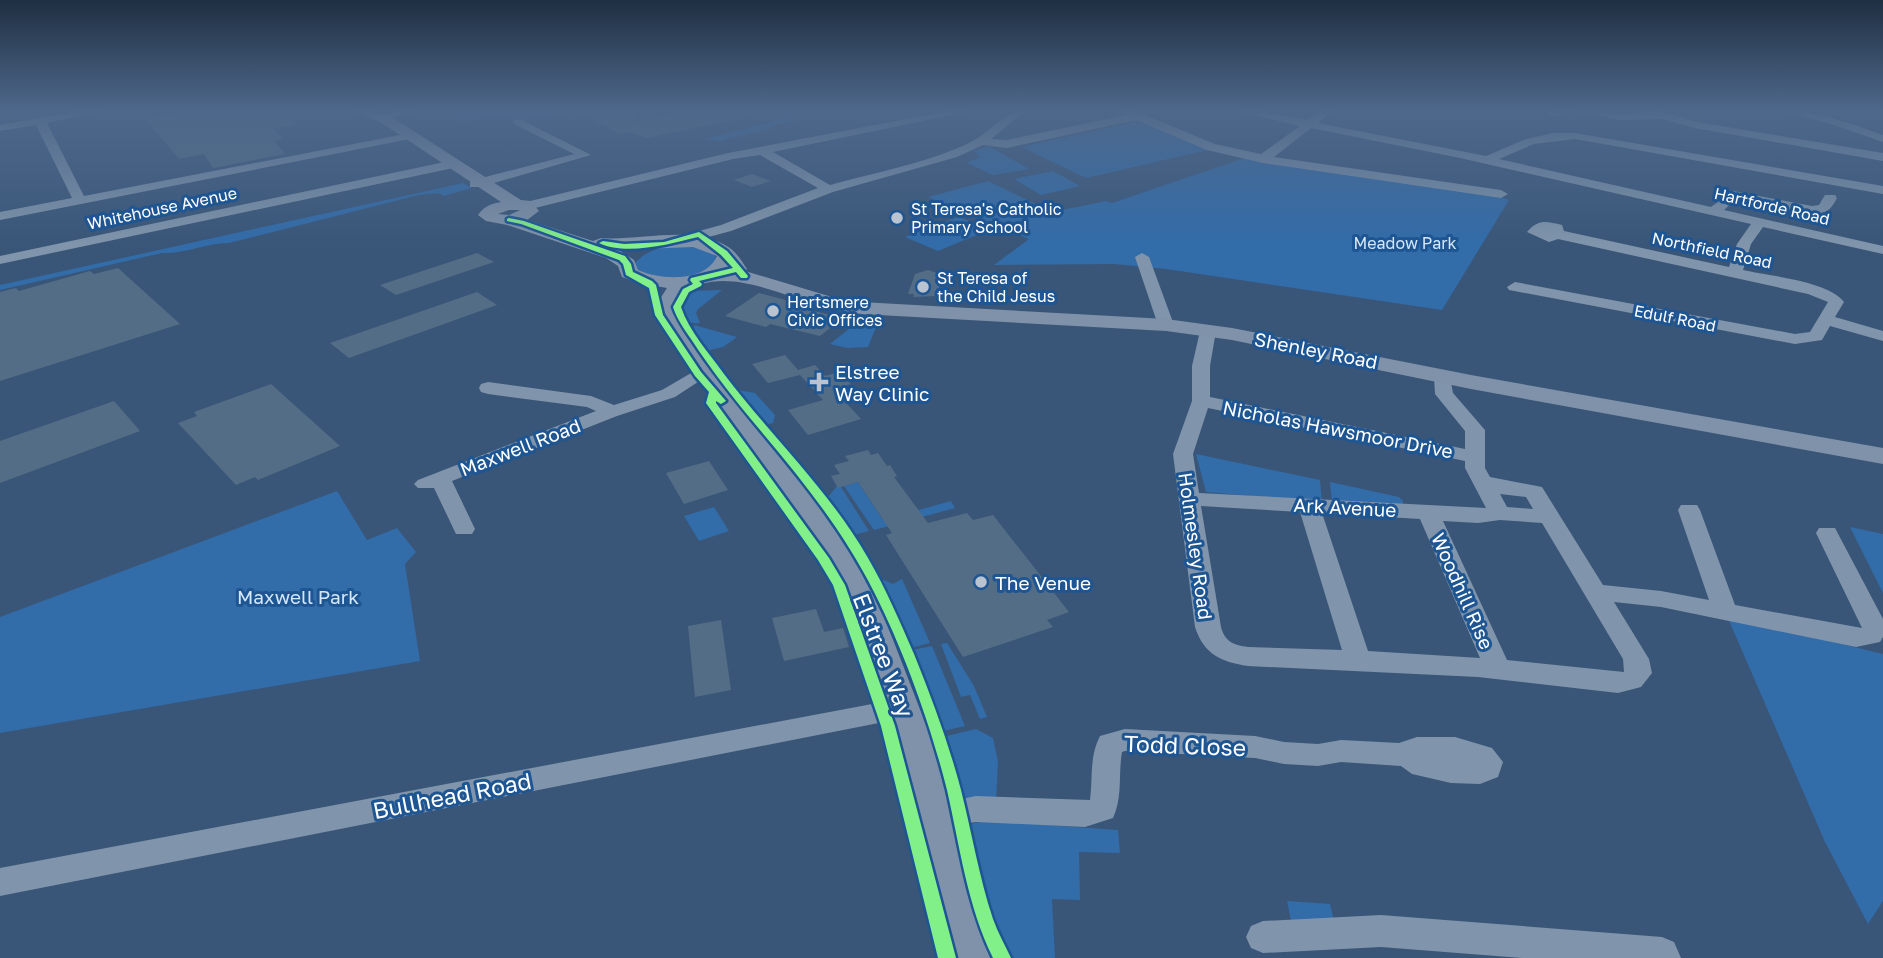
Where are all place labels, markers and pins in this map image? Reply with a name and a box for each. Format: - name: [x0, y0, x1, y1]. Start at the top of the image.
- place label: St Teresa's Catholic Primary School: [911, 199, 1062, 237]
- marker: St Teresa's Catholic Primary School: [889, 210, 905, 226]
- place label: St Teresa of the Child Jesus: [937, 268, 1055, 306]
- marker: St Teresa of the Child Jesus: [915, 279, 931, 295]
- place label: Hertsmere Civic Offices: [787, 292, 883, 330]
- marker: Hertsmere Civic Offices: [765, 303, 781, 319]
- place label: Elstree Way Clinic: [835, 360, 929, 405]
- marker: Elstree Way Clinic: [809, 372, 829, 392]
- place label: The Venue: [995, 571, 1091, 594]
- marker: The Venue: [973, 574, 989, 590]

